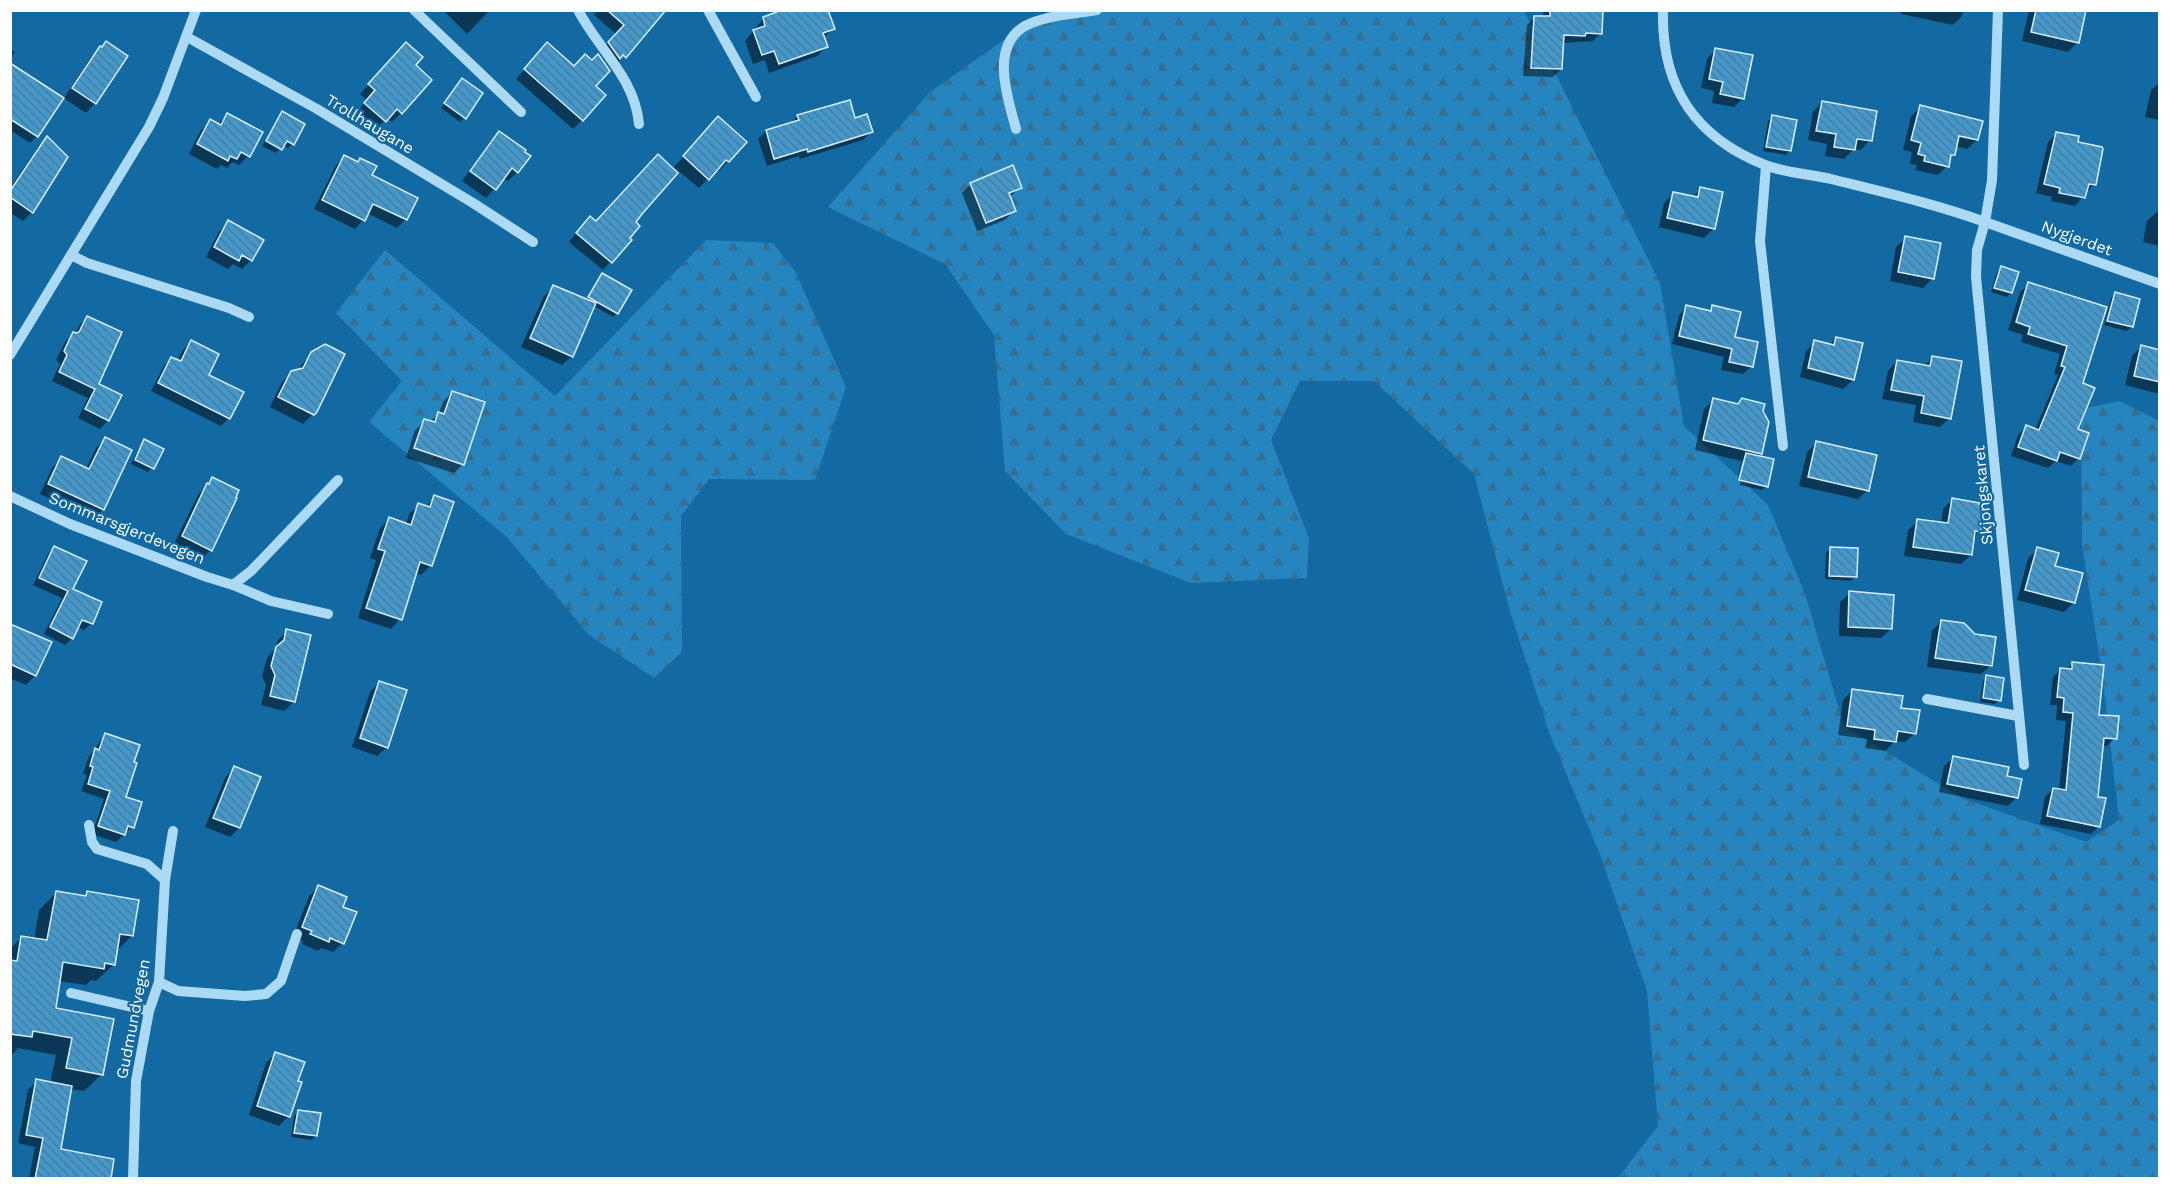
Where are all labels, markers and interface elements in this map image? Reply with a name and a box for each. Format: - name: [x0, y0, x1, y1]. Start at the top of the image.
- street label: Trollhaugane: [322, 90, 418, 158]
- street label: Nygjerdet: [2039, 216, 2115, 260]
- street label: Skjongskaret: [1969, 444, 1997, 546]
- street label: Sommarsgjerdevegen: [46, 488, 208, 568]
- street label: Gudmundvegen: [112, 957, 154, 1081]

